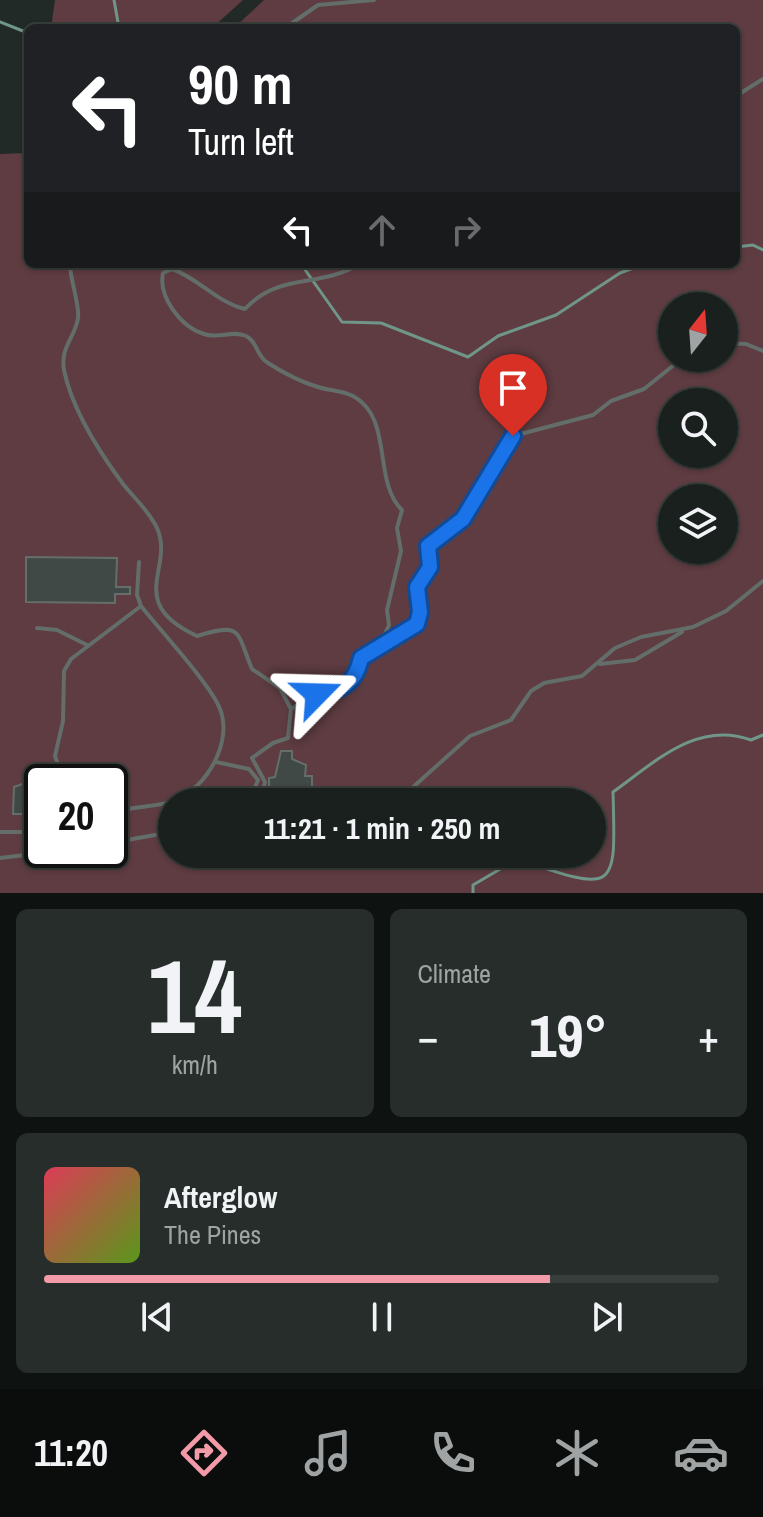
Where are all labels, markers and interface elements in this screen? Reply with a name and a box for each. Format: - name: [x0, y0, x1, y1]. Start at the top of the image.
- text: 90 m: [188, 46, 293, 121]
- icon: left: [56, 56, 160, 160]
- text: Turn left: [188, 118, 294, 166]
- icon: left: [276, 208, 320, 252]
- icon: ahead: [360, 208, 404, 252]
- icon: right: [444, 208, 488, 252]
- north arrow: [658, 292, 738, 372]
- map controls: [658, 292, 738, 564]
- pin: [479, 354, 547, 436]
- icon: arrive: [491, 366, 535, 410]
- button: search: [658, 388, 738, 468]
- button: layers: [658, 484, 738, 564]
- position arrow: [275, 652, 359, 736]
- speed limit sign: 20: [24, 764, 128, 868]
- text: 11:21 · 1 min · 250 m: [264, 808, 500, 848]
- text: 14: [147, 925, 242, 1065]
- text: Climate: [418, 956, 491, 991]
- text: 19°: [529, 995, 608, 1076]
- text: −: [418, 1006, 439, 1066]
- text: +: [698, 1006, 719, 1066]
- text: km/h: [172, 1047, 218, 1082]
- text: Afterglow: [164, 1177, 277, 1217]
- text: The Pines: [164, 1217, 261, 1252]
- icon: previous: [135, 1295, 179, 1339]
- icon: pause: [360, 1295, 404, 1339]
- icon: next: [585, 1295, 629, 1339]
- icon: directions: [176, 1425, 232, 1481]
- icon: music: [300, 1425, 356, 1481]
- icon: phone: [425, 1425, 481, 1481]
- icon: climate: [549, 1425, 605, 1481]
- icon: car: [673, 1425, 729, 1481]
- text: 11:20: [34, 1429, 108, 1477]

